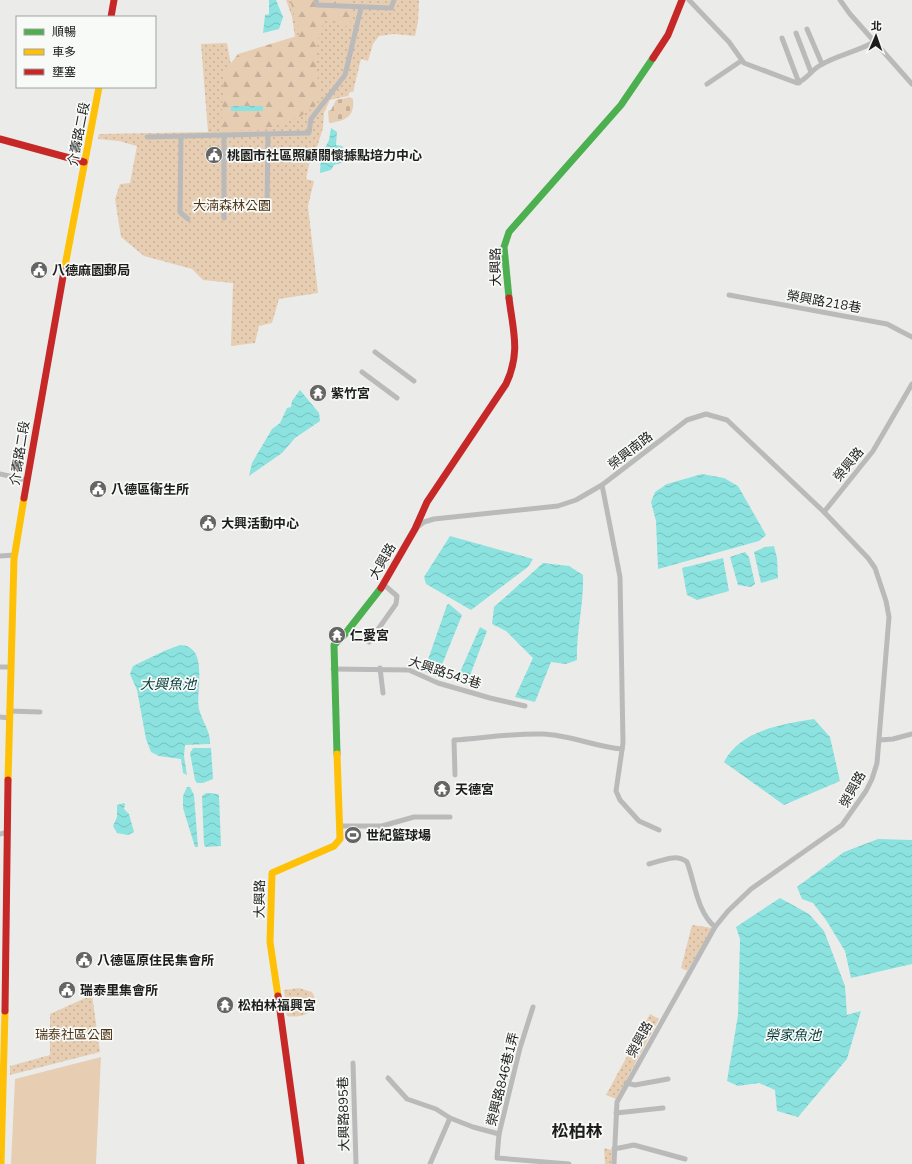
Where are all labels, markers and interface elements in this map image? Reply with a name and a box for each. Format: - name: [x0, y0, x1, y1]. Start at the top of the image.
- legend: [16, 16, 156, 88]
- north arrow: [856, 16, 896, 56]
- text: 北: [871, 19, 882, 34]
- text: 順暢: [52, 24, 76, 40]
- text: 車多: [52, 44, 76, 60]
- text: 壅塞: [52, 64, 76, 80]
- street label: 介壽路二段: [64, 101, 94, 168]
- public building icon: 桃園市社區照顧關懷據點培力中心: [204, 145, 224, 165]
- place label: 桃園市社區照顧關懷據點培力中心: [227, 147, 422, 165]
- park label: 大湳森林公園: [193, 197, 271, 215]
- street label: 大興路: [487, 247, 505, 287]
- public building icon: 八德麻園郵局: [29, 260, 49, 280]
- place label: 八德麻園郵局: [52, 262, 130, 280]
- street label: 榮興路218巷: [785, 287, 863, 317]
- temple icon: 紫竹宮: [308, 383, 328, 403]
- place label: 紫竹宮: [331, 385, 370, 403]
- street label: 介壽路二段: [6, 420, 34, 487]
- street label: 榮興南路: [605, 428, 657, 474]
- street label: 榮興路: [830, 444, 868, 485]
- public building icon: 八德區衛生所: [88, 479, 108, 499]
- place label: 八德區衛生所: [111, 481, 189, 499]
- public building icon: 大興活動中心: [198, 513, 218, 533]
- place label: 大興活動中心: [221, 515, 299, 533]
- street label: 大興路: [365, 540, 400, 583]
- temple icon: 仁愛宮: [327, 625, 347, 645]
- place label: 仁愛宮: [350, 627, 389, 645]
- street label: 大興路543巷: [406, 653, 483, 693]
- water label: 大興魚池: [140, 675, 198, 694]
- street label: 榮興路: [836, 768, 870, 811]
- temple icon: 天德宮: [432, 779, 452, 799]
- place label: 天德宮: [455, 781, 494, 799]
- sports icon: 世紀籃球場: [343, 825, 363, 845]
- place label: 世紀籃球場: [366, 827, 431, 845]
- street label: 大興路: [251, 879, 269, 919]
- public building icon: 八德區原住民集會所: [74, 950, 94, 970]
- place label: 八德區原住民集會所: [97, 952, 214, 970]
- public building icon: 瑞泰里集會所: [57, 980, 77, 1000]
- place label: 瑞泰里集會所: [80, 982, 158, 1000]
- temple icon: 松柏林福興宮: [215, 995, 235, 1015]
- place label: 松柏林福興宮: [238, 997, 316, 1015]
- street label: 榮興路: [623, 1018, 657, 1061]
- park label: 瑞泰社區公園: [35, 1026, 113, 1044]
- water label: 榮家魚池: [765, 1026, 823, 1045]
- street label: 榮興路846巷1弄: [483, 1030, 523, 1128]
- street label: 大興路895巷: [334, 1076, 354, 1152]
- district label: 松柏林: [552, 1120, 603, 1143]

